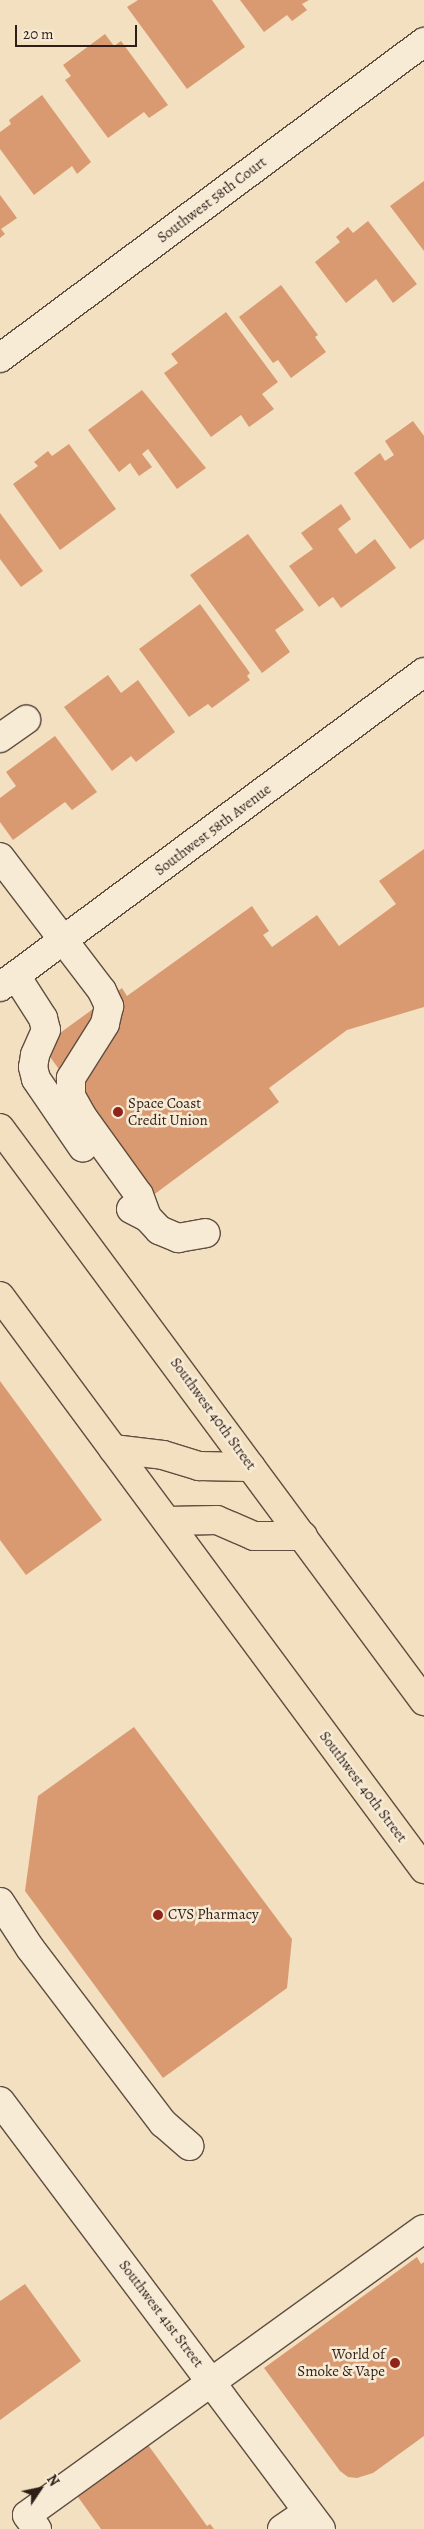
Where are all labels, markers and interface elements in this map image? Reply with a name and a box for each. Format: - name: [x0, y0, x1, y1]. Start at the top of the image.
- scale bar: [18, 15, 140, 47]
- text: 20 m: [23, 24, 54, 44]
- street label: Southwest 58th Court: [154, 153, 270, 247]
- street label: Southwest 58th Avenue: [151, 780, 275, 880]
- place label: Space Coast Credit Union: [128, 1094, 208, 1129]
- marker: Space Coast Credit Union: [112, 1106, 124, 1118]
- street label: Southwest 40th Street: [166, 1354, 260, 1474]
- street label: Southwest 40th Street: [315, 1728, 411, 1846]
- place label: CVS Pharmacy: [168, 1906, 259, 1924]
- marker: CVS Pharmacy: [152, 1909, 164, 1921]
- street label: Southwest 41st Street: [115, 2257, 207, 2371]
- place label: World of Smoke & Vape: [297, 2345, 385, 2380]
- marker: World of Smoke & Vape: [389, 2357, 401, 2369]
- north arrow: [15, 2464, 65, 2514]
- text: N: [42, 2471, 64, 2490]

